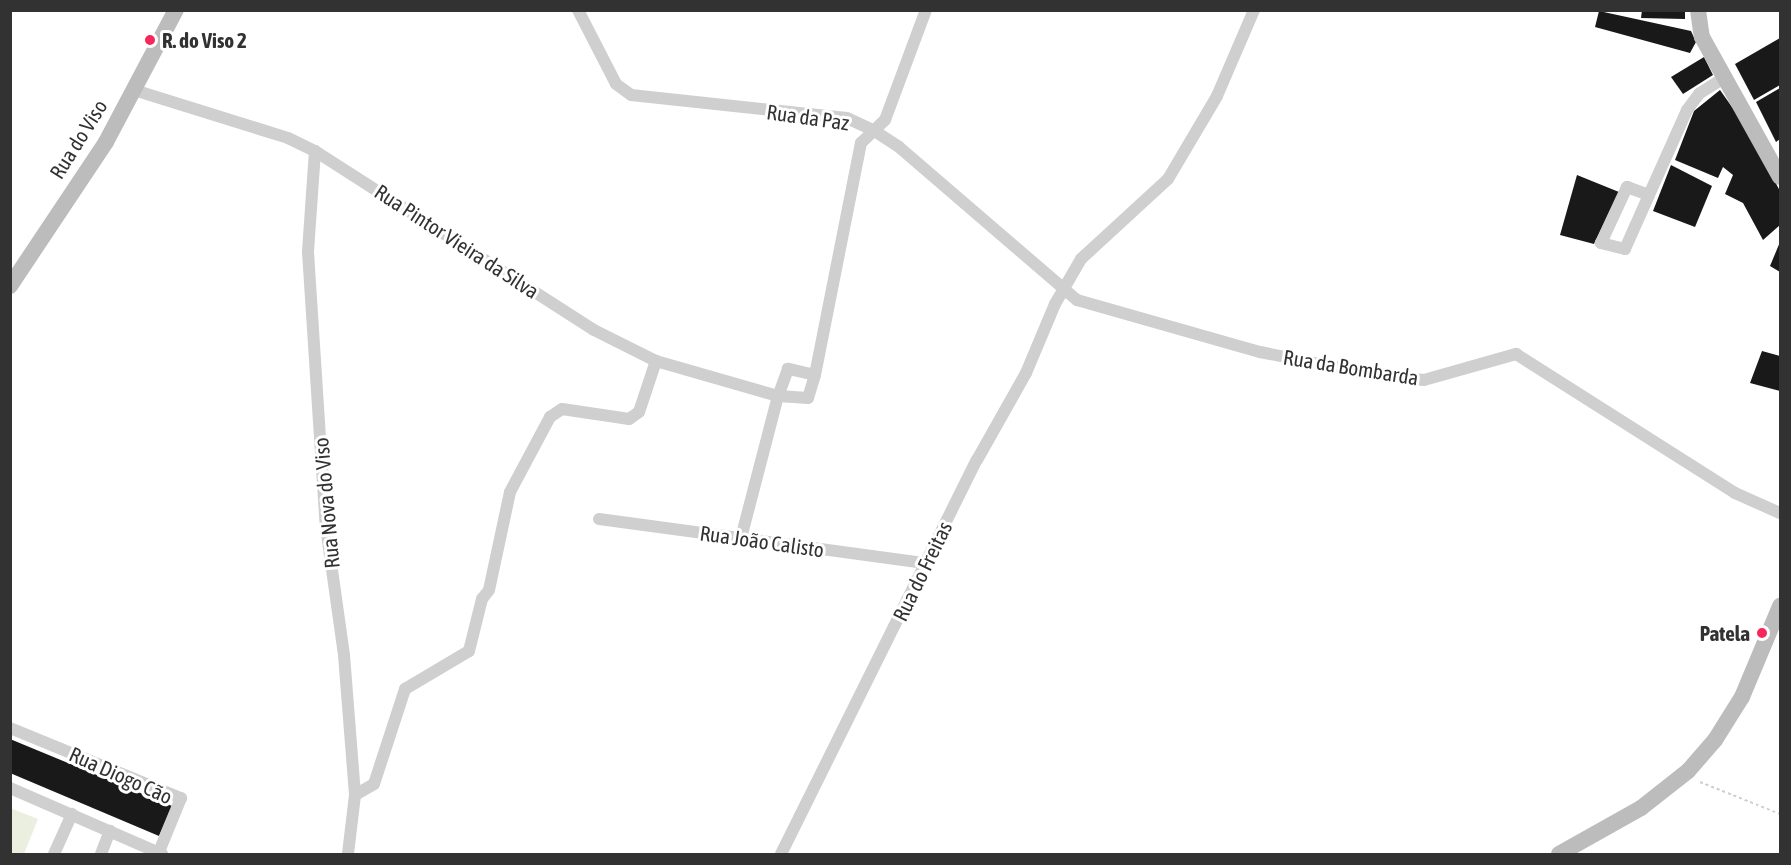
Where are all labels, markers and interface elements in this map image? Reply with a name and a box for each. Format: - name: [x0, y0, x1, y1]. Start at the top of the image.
- place label: R. do Viso 2: [162, 27, 247, 53]
- marker: R. do Viso 2: [143, 33, 157, 47]
- street label: Rua do Viso: [44, 95, 112, 183]
- street label: Rua da Paz: [765, 99, 851, 135]
- street label: Rua Pintor Vieira da Silva: [370, 179, 544, 303]
- street label: Rua da Bombarda: [1282, 344, 1420, 390]
- street label: Rua Nova do Viso: [308, 436, 344, 570]
- street label: Rua do Freitas: [887, 517, 957, 625]
- street label: Rua João Calisto: [698, 520, 826, 562]
- place label: Patela: [1700, 620, 1750, 646]
- marker: Patela: [1755, 626, 1769, 640]
- street label: Rua Diogo Cão: [66, 741, 176, 809]

